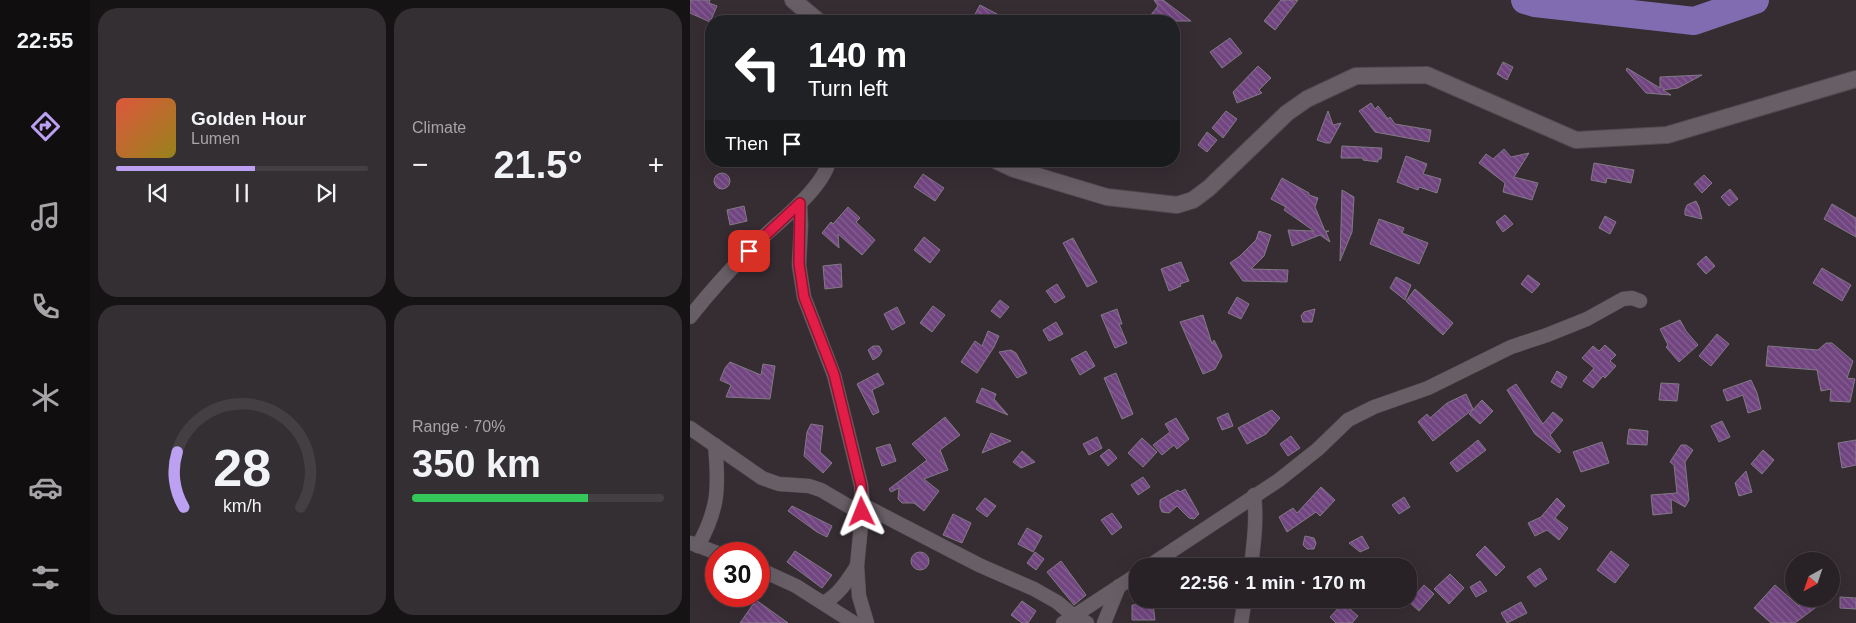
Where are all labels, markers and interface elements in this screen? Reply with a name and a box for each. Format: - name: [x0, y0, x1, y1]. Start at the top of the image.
- text: 22:55: [17, 28, 73, 53]
- icon: left: [725, 35, 790, 100]
- text: 140 m: [808, 35, 907, 74]
- text: Turn left: [808, 76, 888, 101]
- text: Golden Hour: [191, 108, 306, 129]
- icon: directions: [28, 109, 63, 144]
- text: Climate: [412, 119, 466, 136]
- text: Lumen: [191, 130, 240, 147]
- icon: arrive: [778, 130, 806, 158]
- text: Then: [725, 133, 768, 154]
- text: 21.5°: [493, 144, 583, 186]
- text: −: [412, 149, 428, 180]
- text: +: [648, 149, 664, 180]
- icon: previous: [144, 179, 172, 207]
- icon: pause: [228, 179, 256, 207]
- icon: next: [312, 179, 340, 207]
- icon: music: [28, 199, 63, 234]
- pin: [728, 230, 770, 272]
- icon: arrive: [735, 237, 763, 265]
- icon: phone: [28, 289, 63, 324]
- icon: climate: [28, 380, 63, 415]
- text: Range · 70%: [412, 418, 505, 435]
- text: 28: [213, 439, 271, 497]
- text: 350 km: [412, 443, 541, 485]
- icon: car: [28, 470, 63, 505]
- position arrow: [835, 485, 887, 537]
- text: km/h: [223, 496, 261, 516]
- speed limit sign: 30: [705, 542, 770, 607]
- north arrow: [1785, 552, 1840, 608]
- map controls: [1785, 552, 1840, 607]
- icon: filters: [28, 560, 63, 595]
- text: 22:56 · 1 min · 170 m: [1180, 572, 1366, 593]

